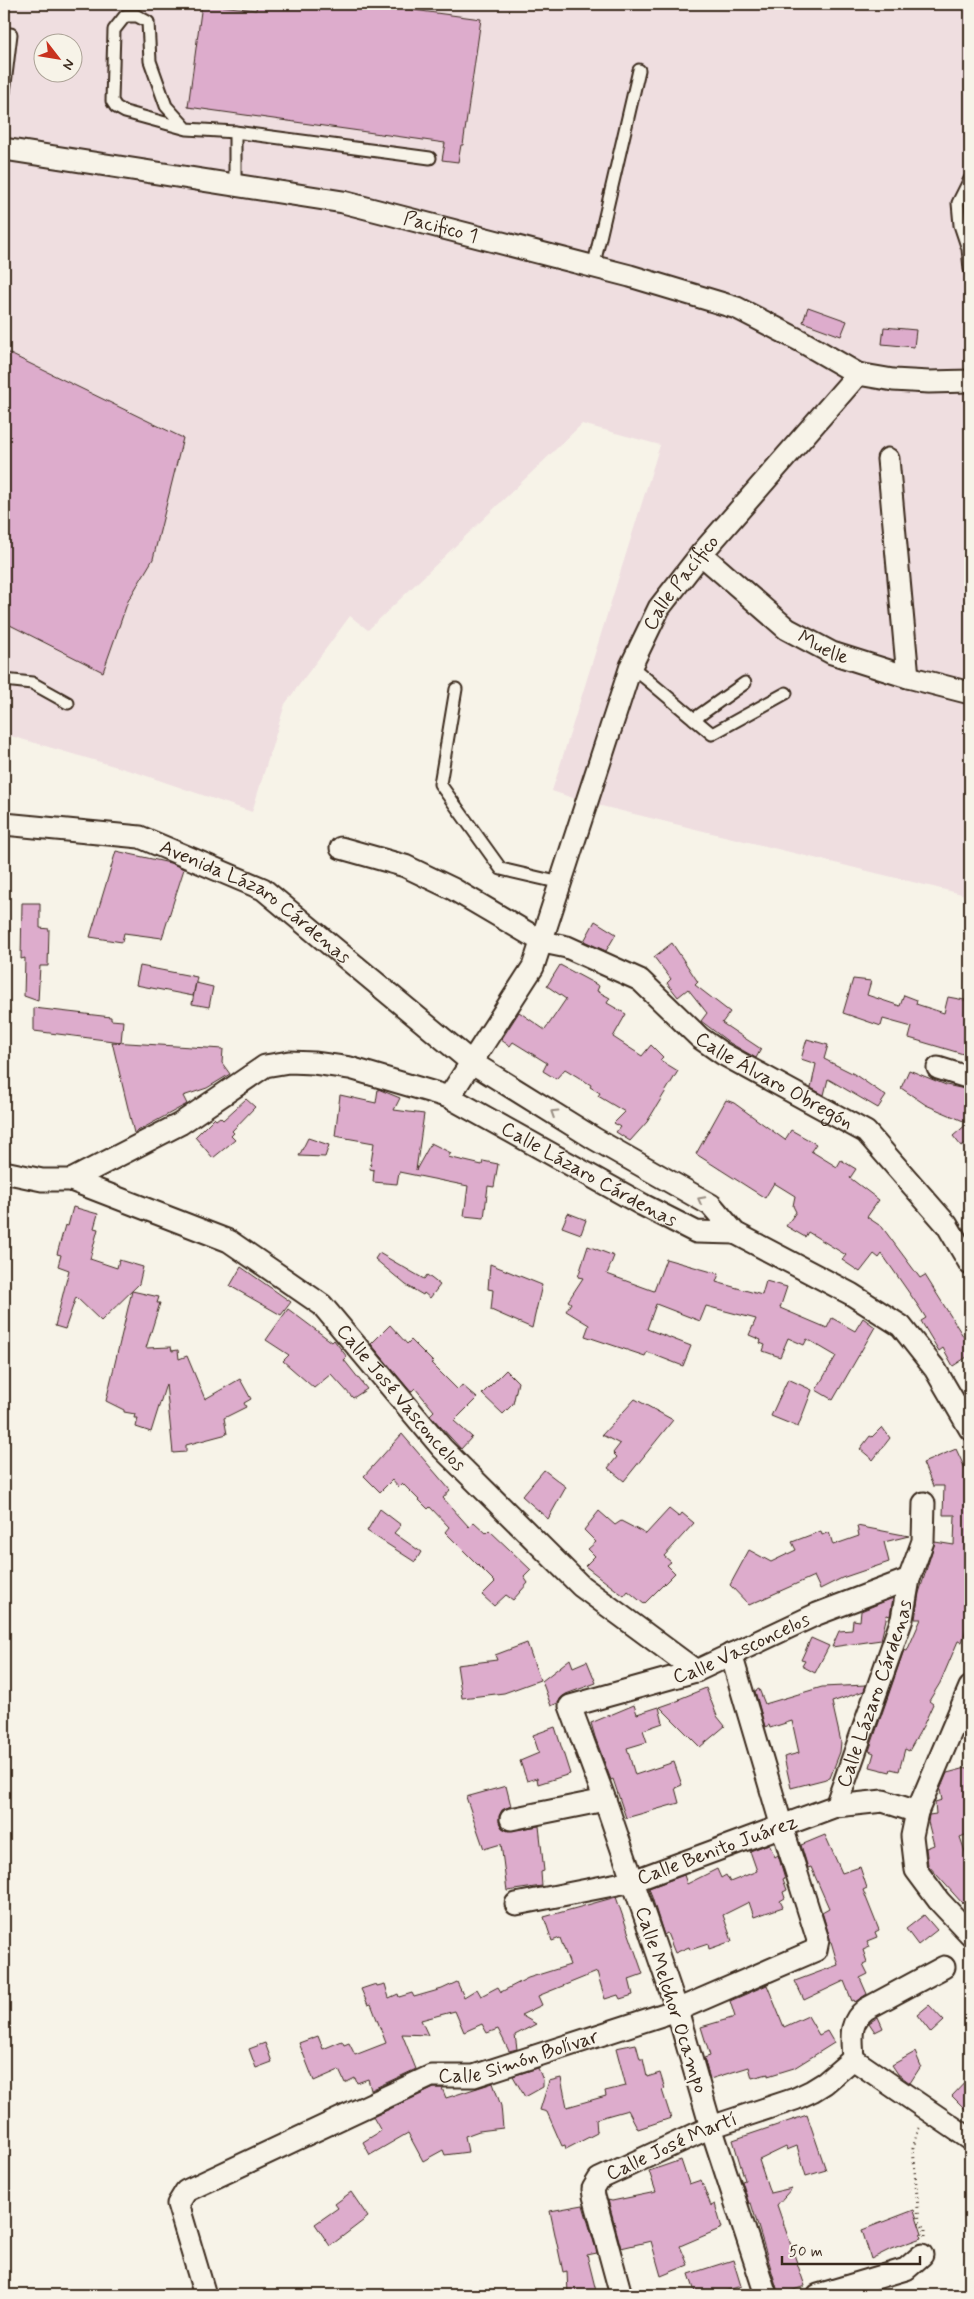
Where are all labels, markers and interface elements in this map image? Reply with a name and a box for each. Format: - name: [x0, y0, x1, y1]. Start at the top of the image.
- north arrow: [32, 32, 82, 82]
- text: N: [58, 56, 78, 73]
- street label: Pacifico 1: [401, 205, 481, 250]
- street label: Calle Pacífico: [637, 529, 725, 635]
- street label: Muelle: [793, 624, 852, 671]
- street label: Avenida Lázaro Cárdenas: [156, 833, 357, 970]
- street label: Calle Álvaro Obregón: [690, 1025, 858, 1136]
- one-way arrow: [550, 1110, 559, 1120]
- street label: Calle Lázaro Cárdenas: [496, 1115, 682, 1234]
- one-way arrow: [697, 1196, 706, 1206]
- street label: Calle José Vasconcelos: [330, 1318, 472, 1478]
- street label: Calle Lázaro Cárdenas: [830, 1597, 919, 1791]
- street label: Calle Vasconcelos: [670, 1606, 814, 1690]
- street label: Calle Benito Juárez: [633, 1808, 801, 1892]
- street label: Calle Melchor Ocampo: [628, 1903, 714, 2097]
- street label: Calle Simón Bolívar: [438, 2023, 603, 2090]
- street label: Calle José Martí: [602, 2106, 741, 2187]
- scale bar: [782, 2234, 919, 2266]
- text: 50 m: [789, 2242, 823, 2262]

